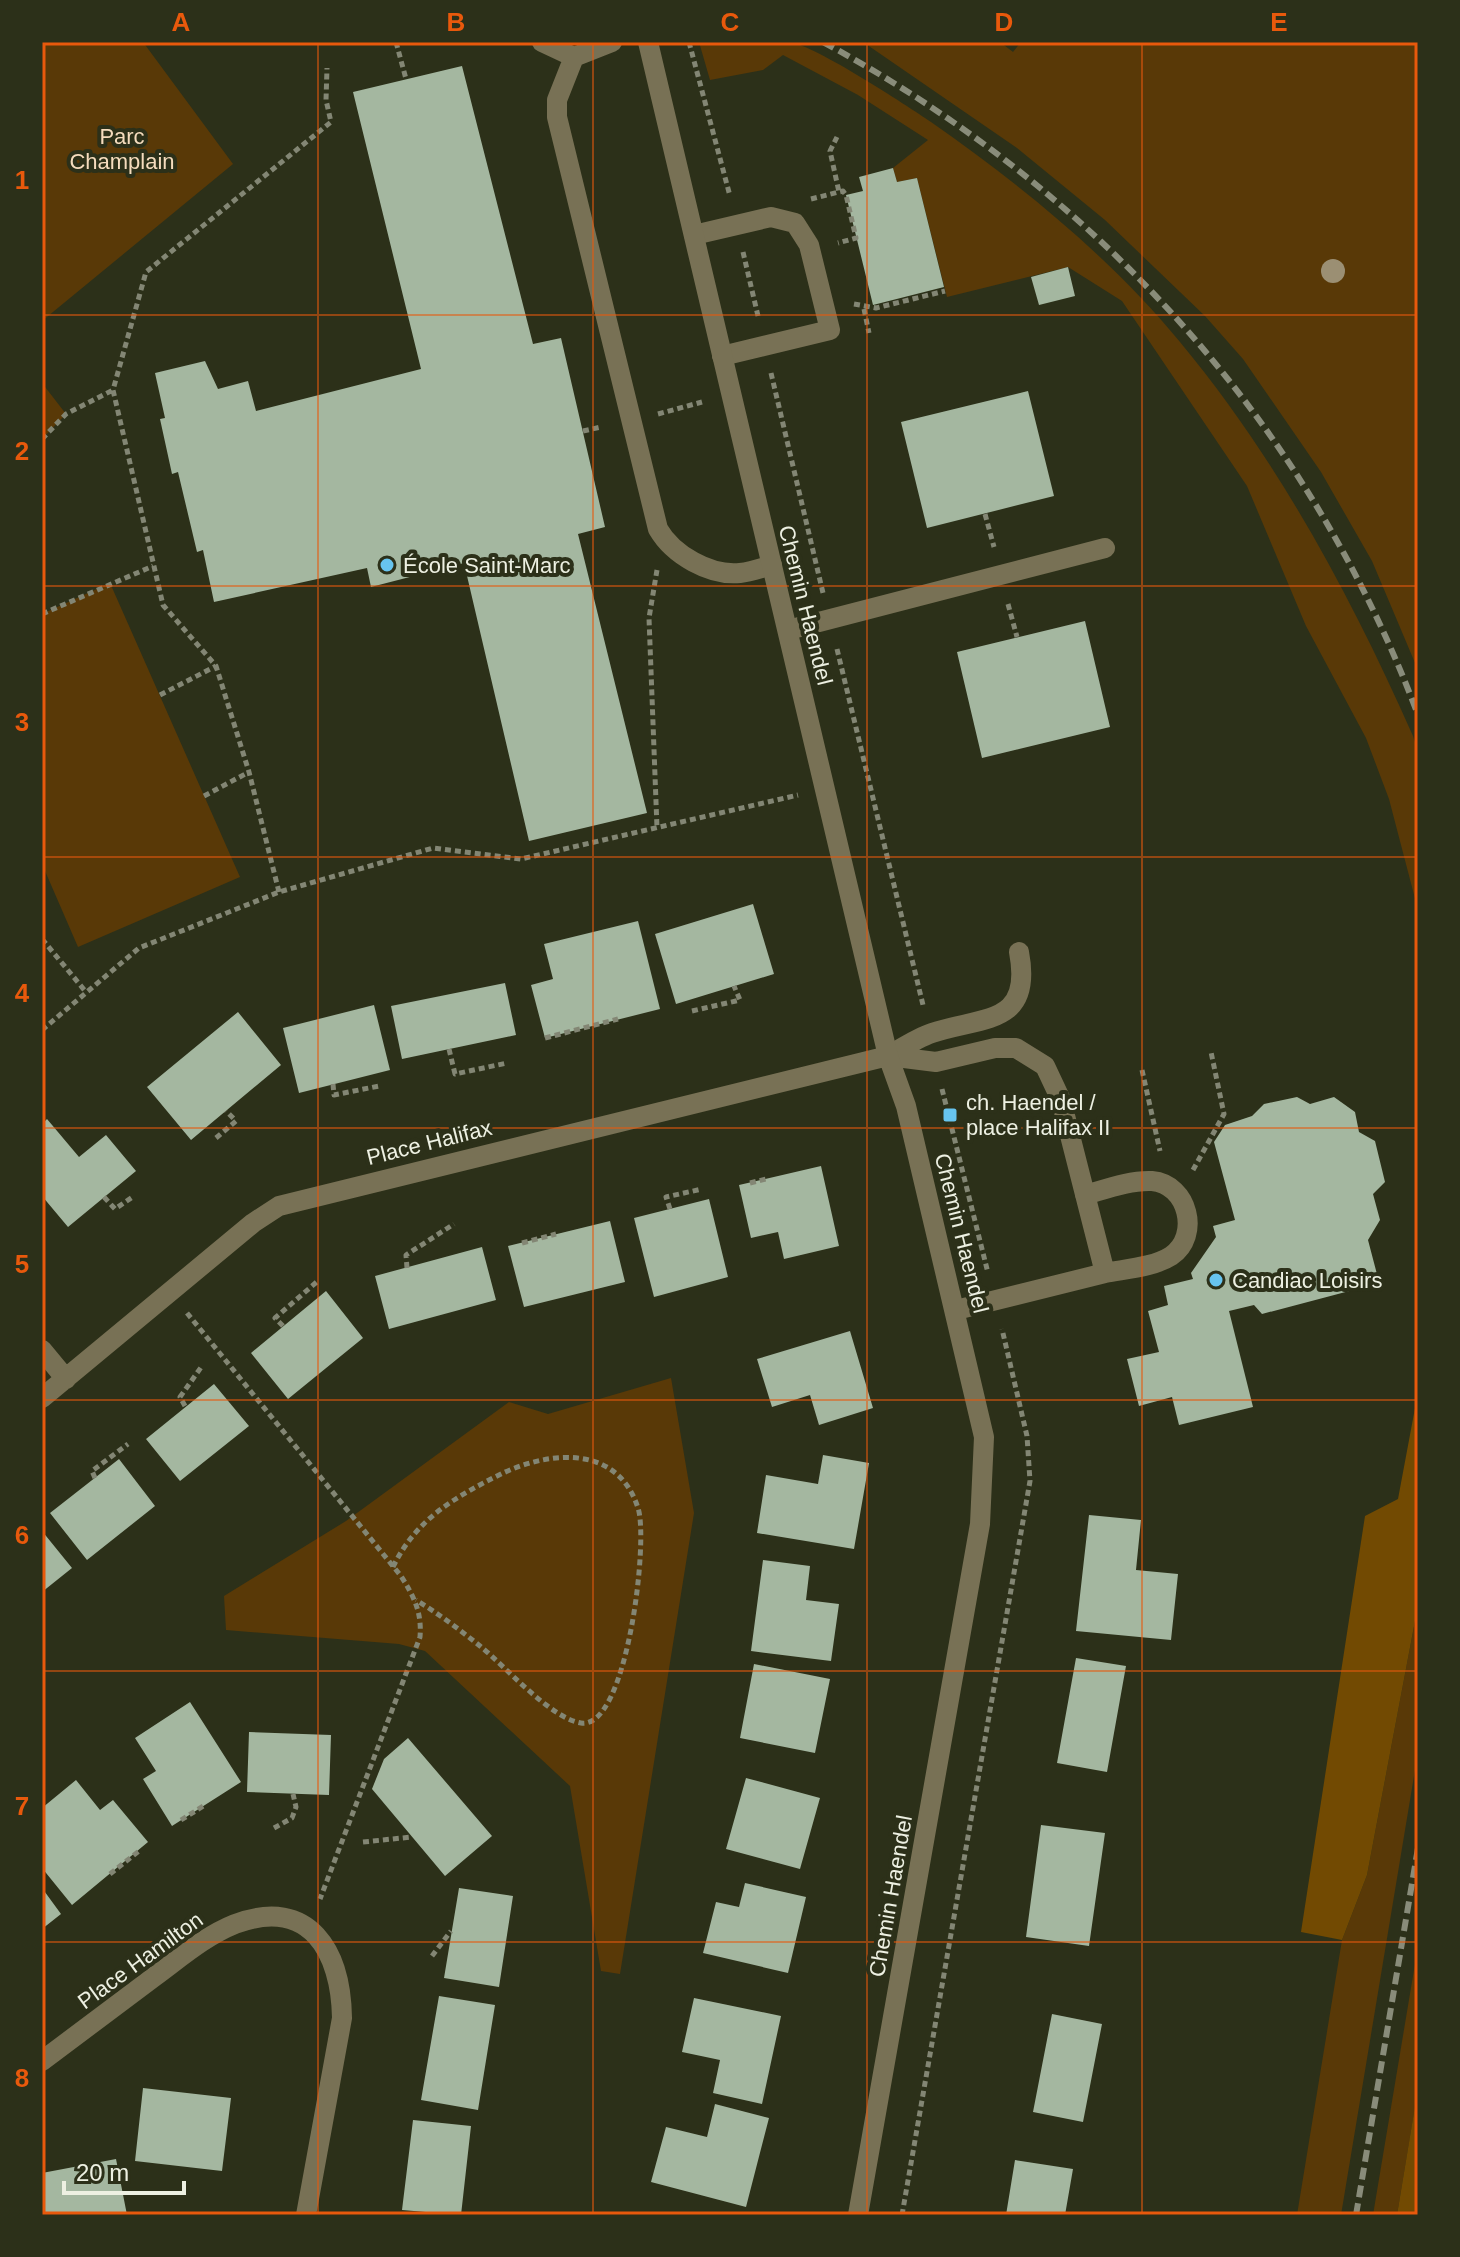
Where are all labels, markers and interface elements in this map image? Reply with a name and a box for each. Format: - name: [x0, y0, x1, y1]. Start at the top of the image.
- text: A: [172, 7, 191, 37]
- text: B: [447, 7, 465, 37]
- text: C: [721, 7, 740, 37]
- text: D: [995, 7, 1013, 37]
- text: E: [1270, 7, 1288, 37]
- park label: Parc Champlain: [69, 124, 175, 174]
- text: 1: [15, 165, 29, 195]
- text: 2: [15, 436, 29, 466]
- street label: Chemin Haendel: [774, 523, 837, 688]
- place label: École Saint-Marc: [403, 553, 571, 578]
- marker: École Saint-Marc: [378, 556, 396, 574]
- text: 3: [15, 707, 29, 737]
- text: 4: [15, 978, 30, 1008]
- place label: ch. Haendel / place Halifax II: [966, 1090, 1110, 1140]
- marker: ch. Haendel / place Halifax II: [941, 1106, 959, 1124]
- street label: Place Halifax: [364, 1115, 494, 1170]
- street label: Chemin Haendel: [930, 1151, 993, 1316]
- text: 5: [15, 1249, 29, 1279]
- place label: Candiac Loisirs: [1232, 1268, 1382, 1293]
- marker: Candiac Loisirs: [1207, 1271, 1225, 1289]
- text: 6: [15, 1520, 29, 1550]
- text: 7: [15, 1791, 29, 1821]
- street label: Chemin Haendel: [864, 1813, 917, 1979]
- street label: Place Hamilton: [73, 1907, 207, 2014]
- text: 8: [15, 2063, 29, 2093]
- scale bar: [64, 2145, 184, 2195]
- text: 20 m: [76, 2159, 129, 2186]

